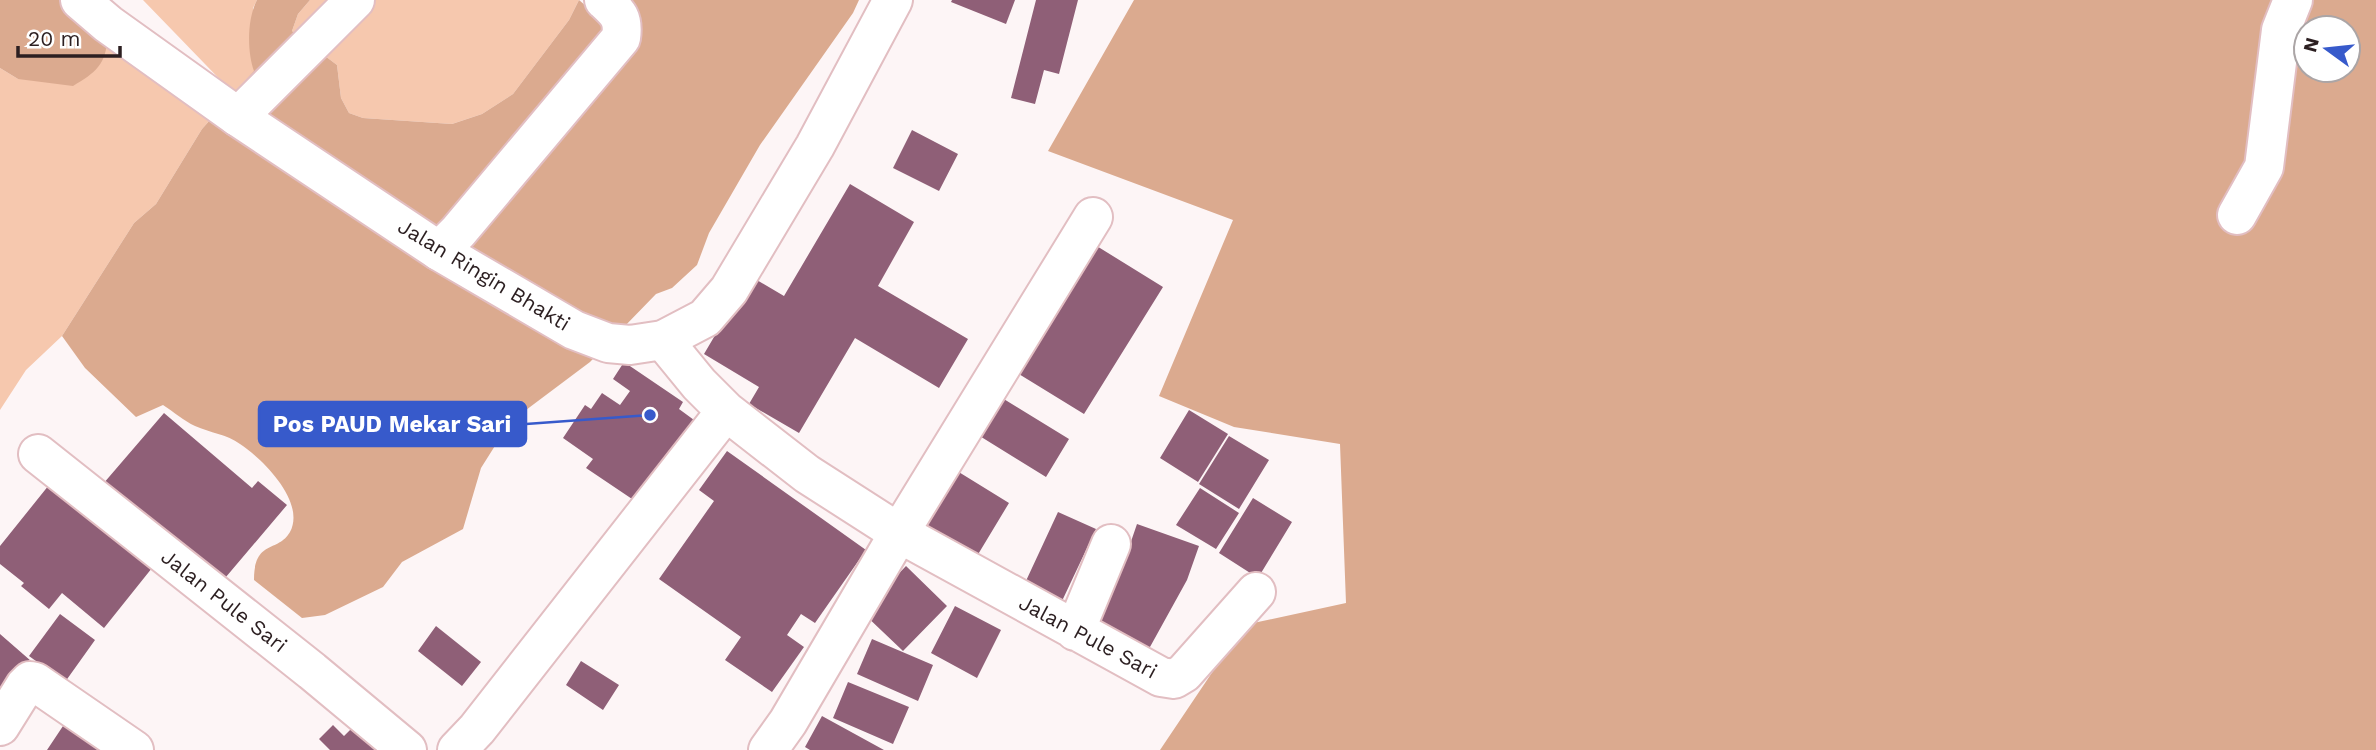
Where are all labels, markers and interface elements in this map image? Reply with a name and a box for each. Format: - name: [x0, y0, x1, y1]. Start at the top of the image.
- scale bar: [18, 14, 119, 58]
- north arrow: [2292, 14, 2362, 84]
- text: 20 m: [28, 26, 80, 51]
- text: N: [2298, 35, 2324, 55]
- street label: Jalan Ringin Bhakti: [394, 213, 575, 336]
- callout: Pos PAUD Mekar Sari: [259, 402, 526, 446]
- text: Pos PAUD Mekar Sari: [273, 411, 511, 438]
- street label: Jalan Pule Sari: [156, 544, 292, 657]
- street label: Jalan Pule Sari: [1015, 590, 1161, 683]

